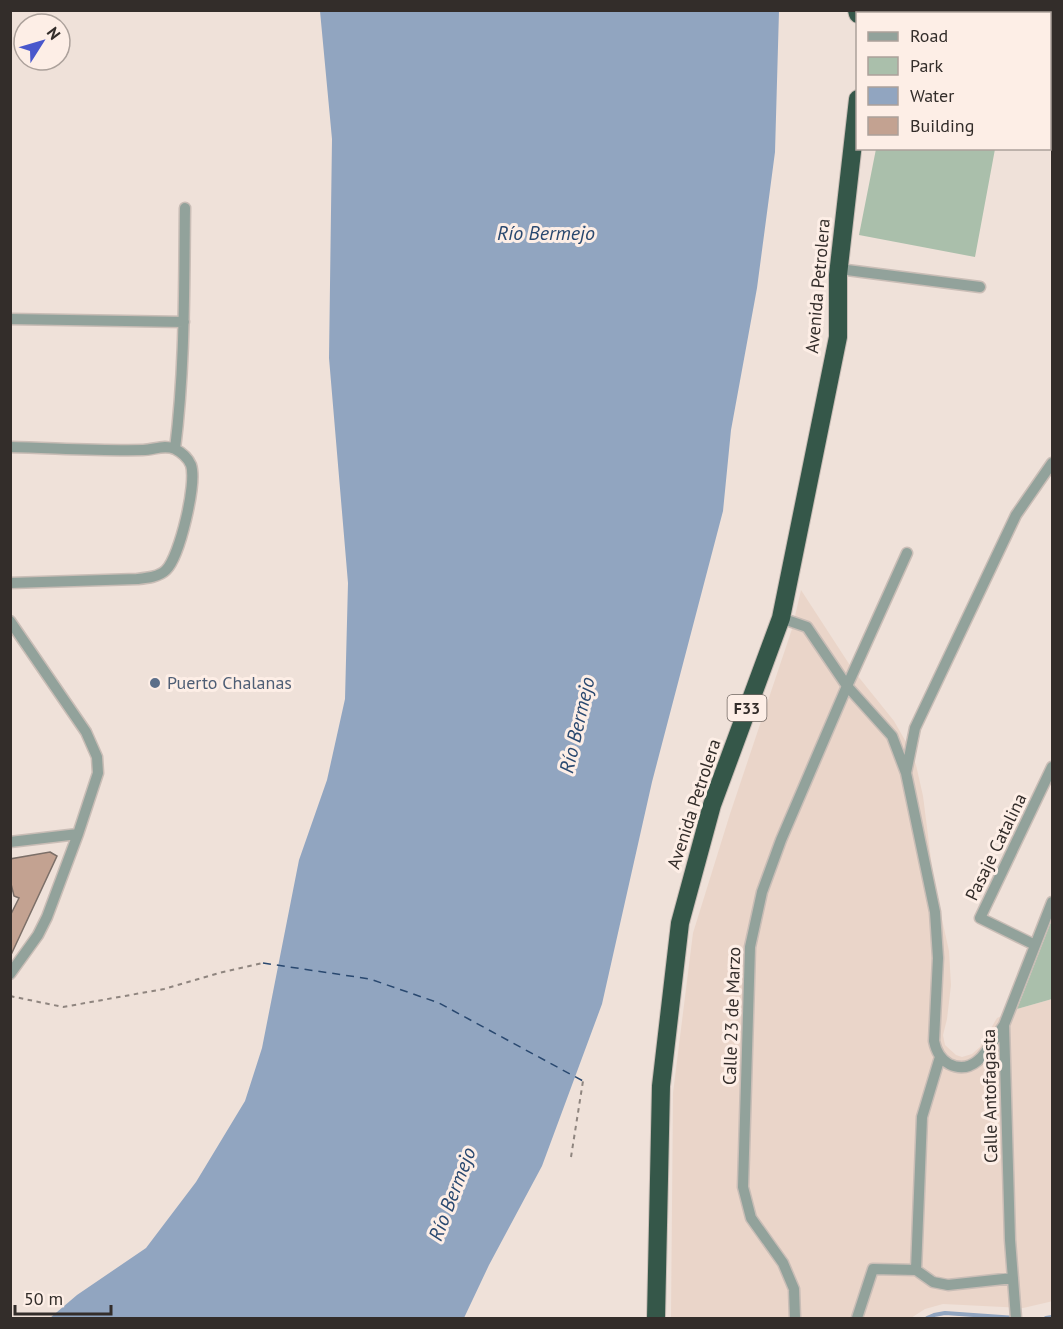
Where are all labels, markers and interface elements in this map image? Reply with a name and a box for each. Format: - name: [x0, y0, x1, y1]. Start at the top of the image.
- north arrow: [12, 12, 72, 72]
- legend: [856, 12, 1051, 150]
- text: N: [43, 23, 65, 43]
- text: Road: [910, 24, 948, 47]
- text: Park: [910, 54, 943, 77]
- text: Water: [910, 84, 954, 107]
- text: Building: [910, 114, 974, 137]
- street label: Avenida Petrolera: [800, 217, 835, 354]
- water label: Río Bermejo: [497, 220, 595, 246]
- place label: Puerto Chalanas: [167, 671, 292, 694]
- water label: Río Bermejo: [553, 674, 601, 776]
- marker: Puerto Chalanas: [148, 676, 162, 690]
- road number: F33: [728, 695, 766, 721]
- street label: Avenida Petrolera: [662, 736, 725, 872]
- street label: Pasaje Catalina: [960, 789, 1031, 904]
- street label: Calle 23 de Marzo: [718, 947, 745, 1085]
- street label: Calle Antofagasta: [977, 1029, 1002, 1163]
- water label: Río Bermejo: [422, 1144, 482, 1244]
- scale bar: [15, 1278, 111, 1316]
- text: 50 m: [24, 1287, 63, 1310]

